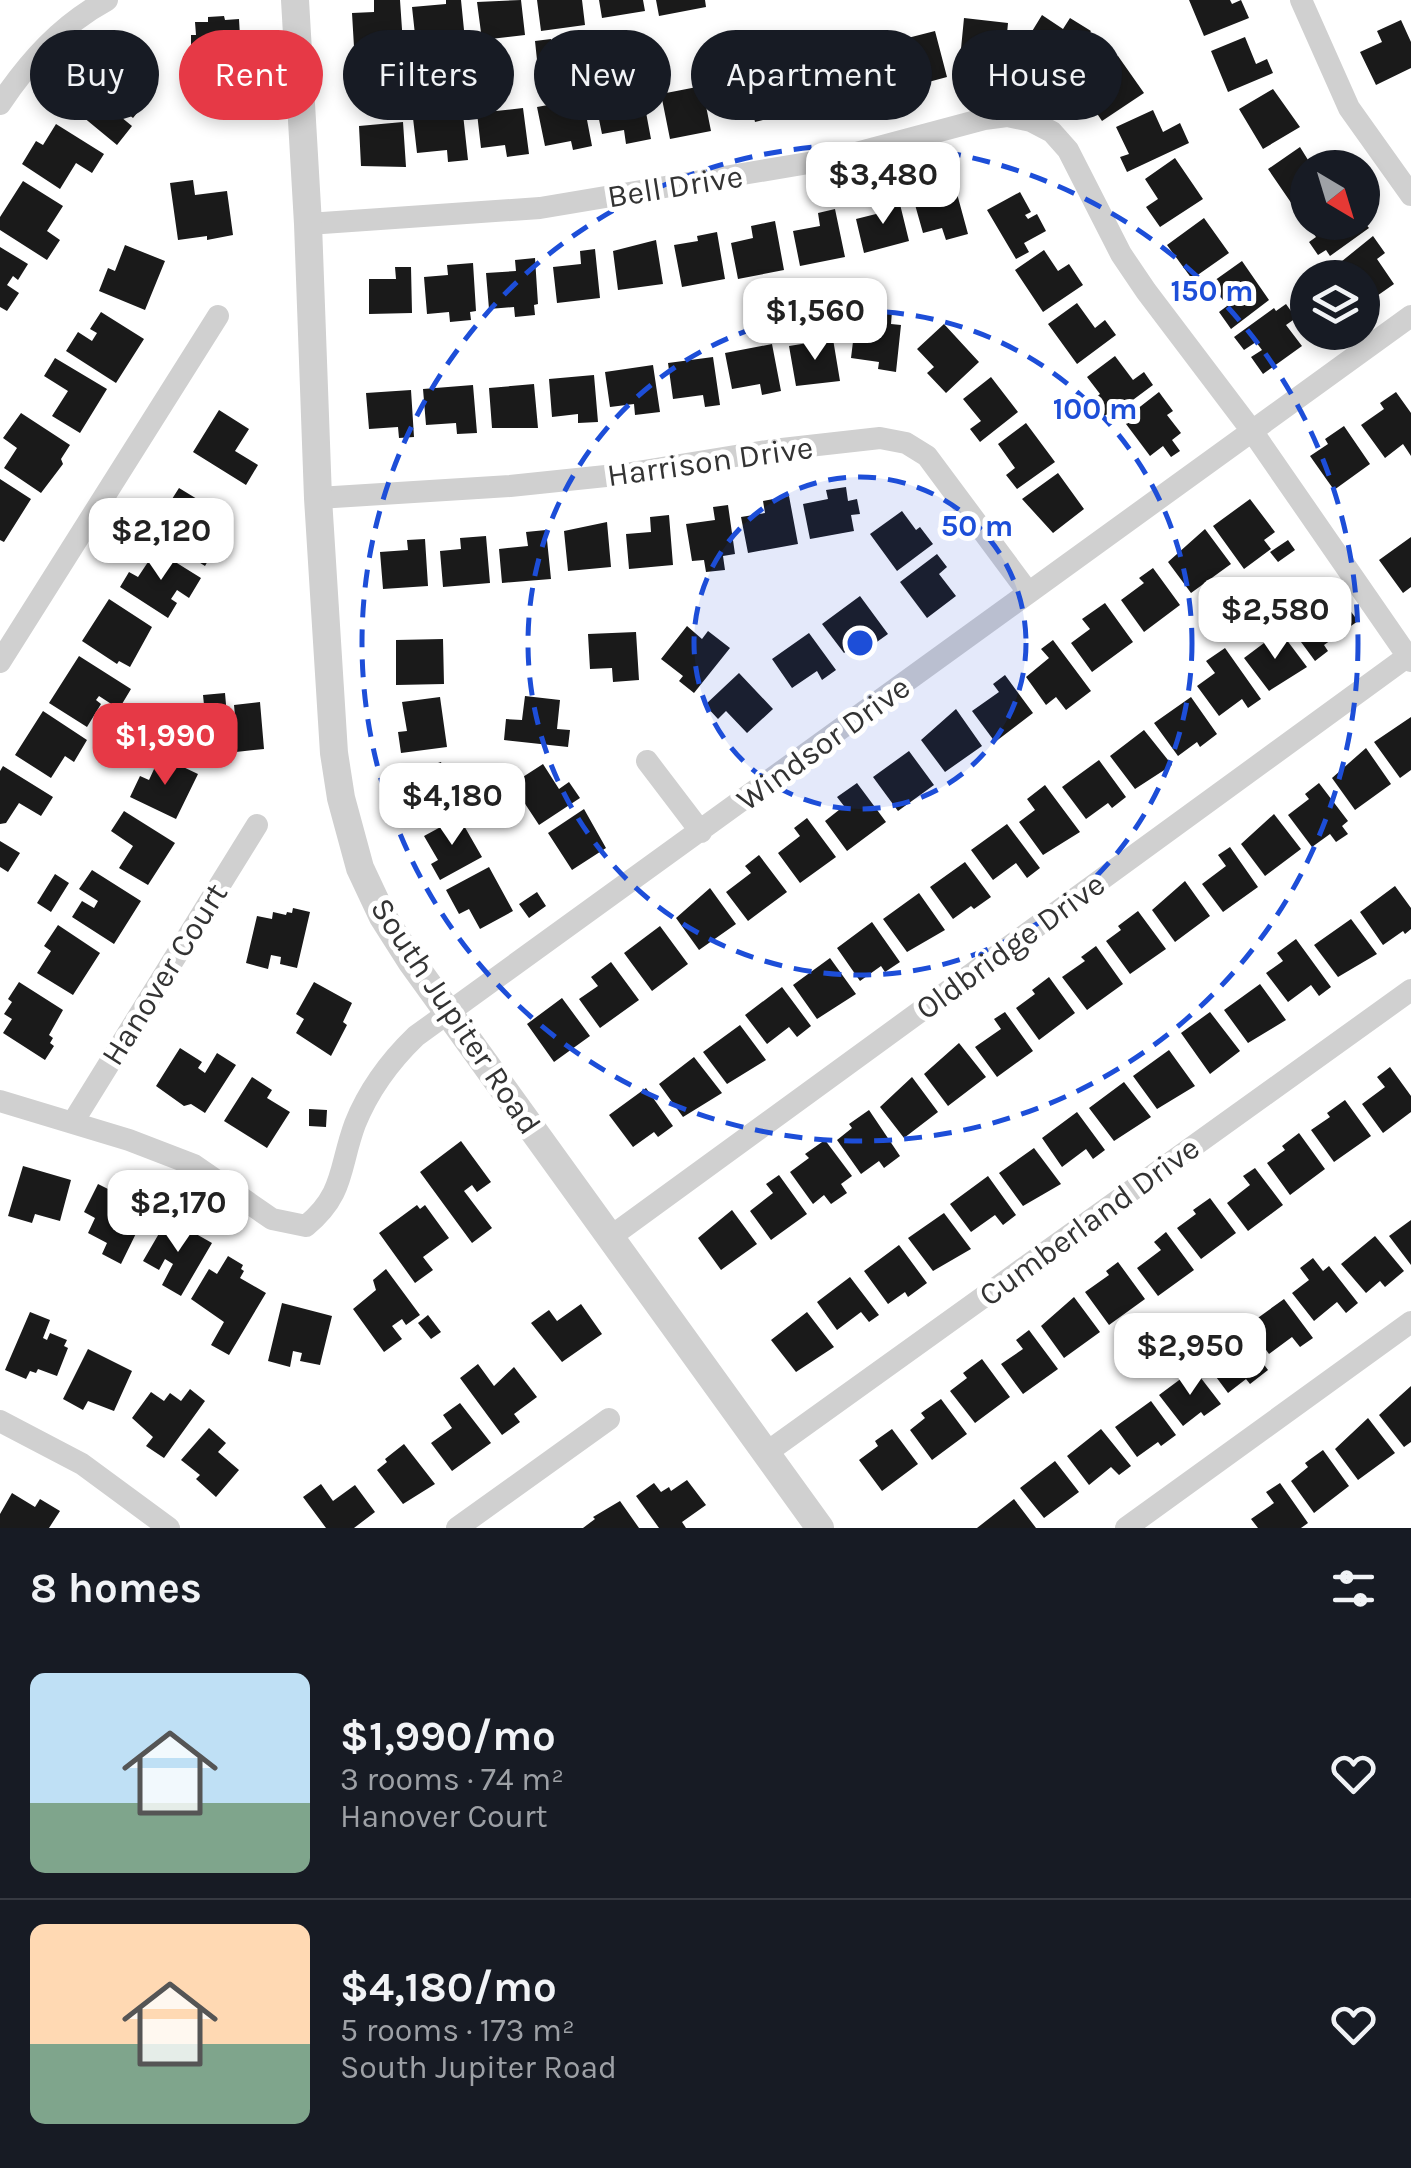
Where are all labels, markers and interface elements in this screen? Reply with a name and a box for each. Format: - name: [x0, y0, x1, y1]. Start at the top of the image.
- chip: Buy: [30, 30, 159, 120]
- chip: Rent: [179, 30, 323, 120]
- chip: Filters: [343, 30, 514, 120]
- chip: New: [534, 30, 671, 120]
- chip: Apartment: [691, 30, 932, 120]
- chip: House: [952, 30, 1122, 120]
- pin: $3,480: [802, 142, 964, 227]
- north arrow: [1290, 150, 1380, 240]
- map controls: [1290, 150, 1380, 350]
- text: $3,480: [828, 156, 938, 193]
- street label: Bell Drive: [605, 158, 745, 215]
- button: layers: [1290, 260, 1380, 350]
- text: 150 m: [1170, 273, 1254, 309]
- pin: $1,560: [734, 278, 896, 363]
- text: $1,560: [765, 292, 865, 329]
- text: 100 m: [1053, 391, 1137, 427]
- street label: Harrison Drive: [605, 429, 815, 494]
- pin: $2,120: [80, 498, 242, 583]
- text: 50 m: [941, 508, 1013, 544]
- text: $2,120: [111, 512, 211, 549]
- pin: $2,580: [1194, 577, 1356, 662]
- text: $2,580: [1220, 591, 1330, 628]
- centre of rings: [842, 625, 878, 661]
- street label: Windsor Drive: [730, 668, 917, 819]
- pin: $1,990: [84, 703, 246, 788]
- text: $1,990: [115, 717, 215, 754]
- pin: $4,180: [371, 763, 533, 848]
- text: $4,180: [401, 777, 503, 814]
- street label: Oldbridge Drive: [909, 865, 1112, 1027]
- street label: Hanover Court: [94, 876, 235, 1072]
- street label: South Jupiter Road: [363, 891, 548, 1141]
- street label: Cumberland Drive: [972, 1129, 1207, 1314]
- pin: $2,170: [97, 1170, 259, 1255]
- text: $2,170: [129, 1184, 227, 1221]
- pin: $2,950: [1109, 1313, 1271, 1398]
- text: $2,950: [1136, 1327, 1244, 1364]
- icon: filters: [1326, 1561, 1381, 1616]
- text: 8 homes: [30, 1563, 202, 1613]
- text: $1,990/mo: [340, 1711, 556, 1761]
- icon: home: [110, 1713, 230, 1833]
- icon: heart: [1326, 1746, 1381, 1801]
- text: 3 rooms · 74 m²: [340, 1761, 564, 1798]
- text: Hanover Court: [340, 1798, 548, 1835]
- text: $4,180/mo: [340, 1962, 557, 2012]
- icon: home: [110, 1964, 230, 2084]
- icon: heart: [1326, 1997, 1381, 2052]
- text: 5 rooms · 173 m²: [340, 2012, 575, 2049]
- text: South Jupiter Road: [340, 2049, 617, 2086]

